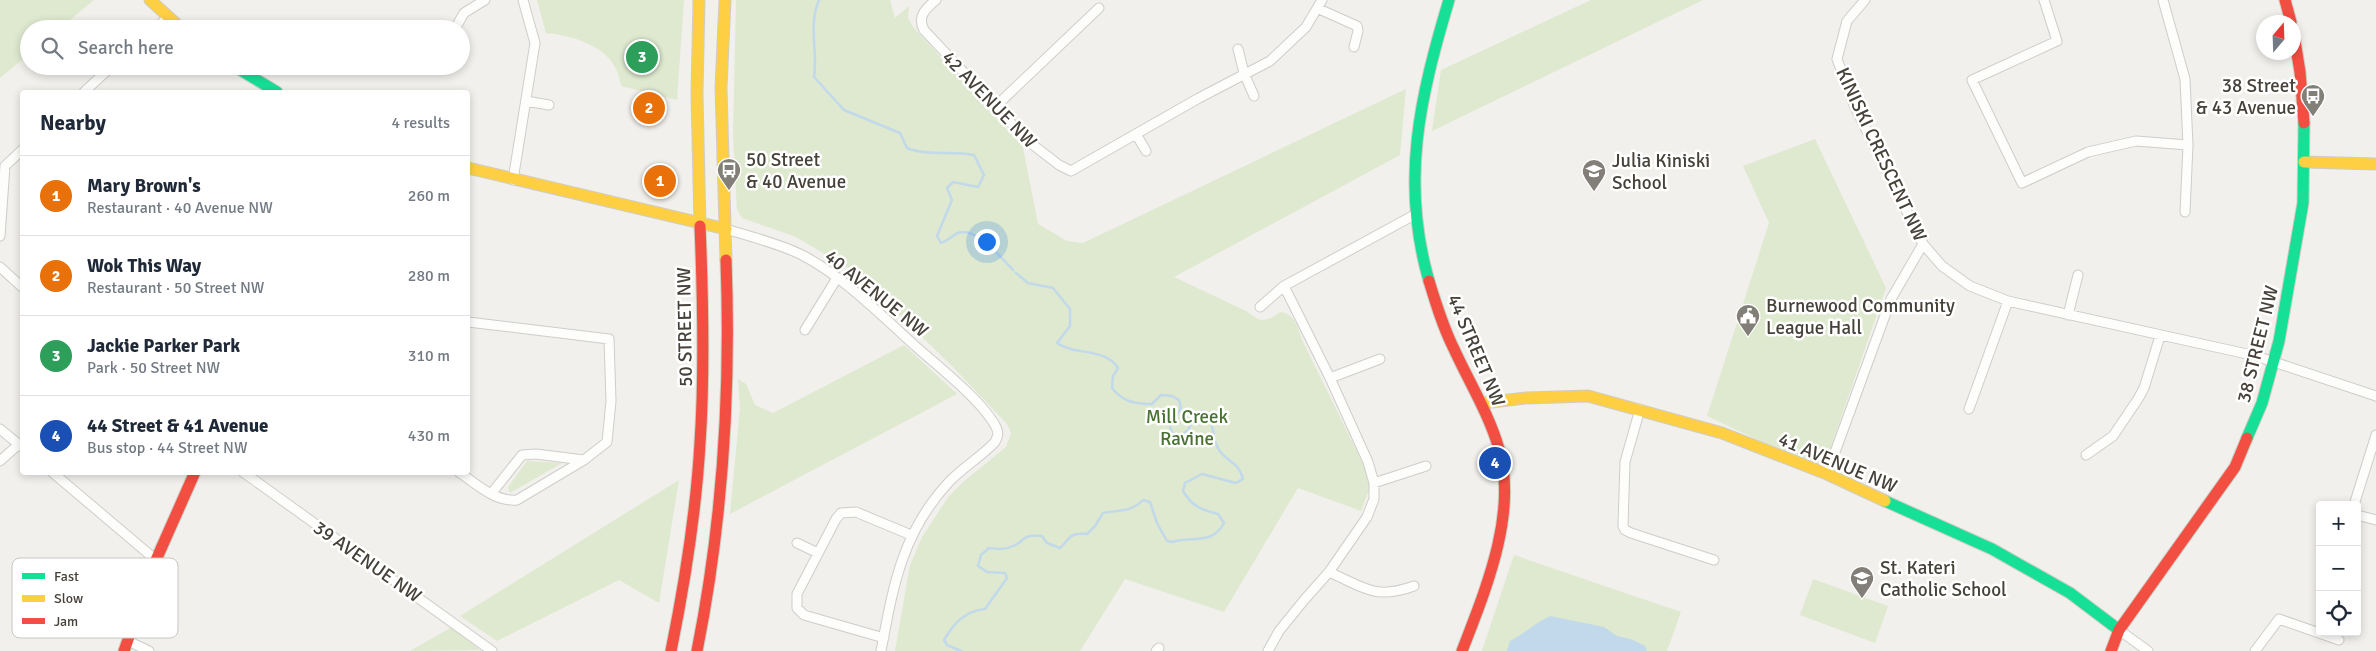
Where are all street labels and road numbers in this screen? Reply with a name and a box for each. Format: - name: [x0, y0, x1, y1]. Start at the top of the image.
- street label: 42 AVENUE NW: [937, 46, 1042, 154]
- street label: KINISKI CRESCENT NW: [1830, 64, 1932, 245]
- street label: 40 AVENUE NW: [820, 245, 933, 343]
- street label: 50 STREET NW: [672, 267, 698, 387]
- street label: 38 STREET NW: [2232, 283, 2284, 405]
- street label: 44 STREET NW: [1442, 291, 1510, 410]
- street label: 41 AVENUE NW: [1775, 427, 1901, 499]
- street label: 39 AVENUE NW: [309, 516, 426, 608]

